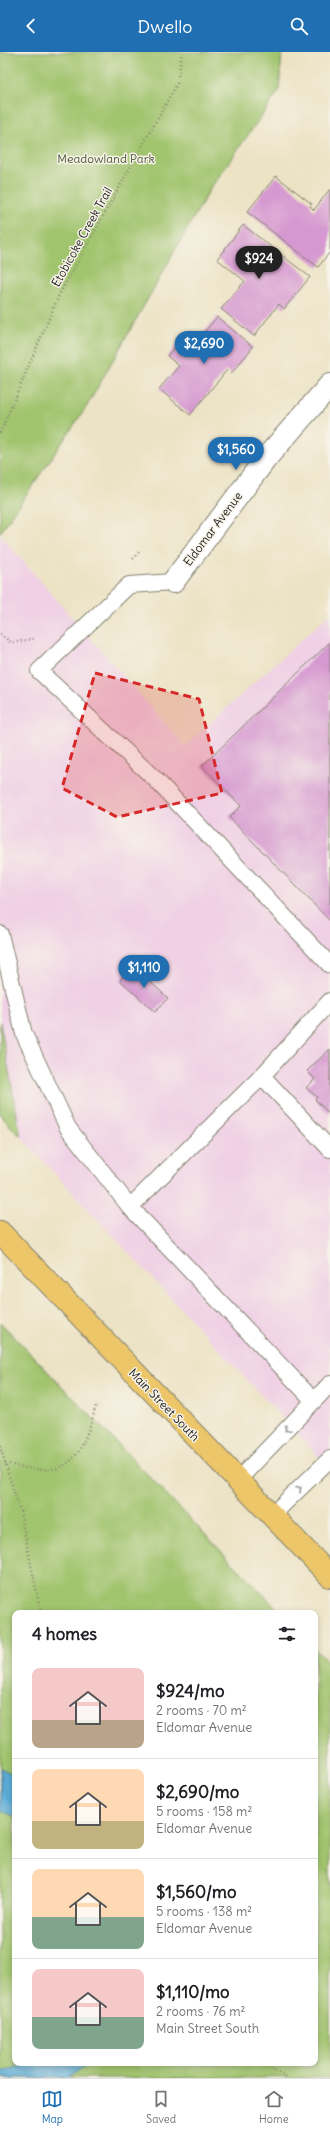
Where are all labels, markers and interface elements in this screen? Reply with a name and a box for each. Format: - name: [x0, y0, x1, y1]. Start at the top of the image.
- icon: back: [20, 15, 42, 37]
- text: Dwello: [138, 15, 192, 38]
- icon: search: [288, 15, 310, 37]
- park label: Meadowland Park: [57, 151, 155, 166]
- street label: Etobicoke Creek Trail: [48, 184, 115, 289]
- pin: $924: [235, 246, 283, 280]
- text: $924: [244, 250, 274, 267]
- pin: $2,690: [171, 331, 237, 365]
- text: $2,690: [184, 335, 224, 352]
- pin: $1,560: [203, 437, 269, 471]
- text: $1,560: [217, 441, 255, 458]
- street label: Eldomar Avenue: [180, 489, 245, 569]
- pin: $1,110: [111, 955, 177, 989]
- text: $1,110: [127, 959, 161, 976]
- street label: Main Street South: [126, 1365, 203, 1444]
- one-way arrow: [284, 1424, 292, 1432]
- one-way arrow: [294, 1486, 302, 1494]
- text: 4 homes: [32, 1623, 97, 1645]
- icon: filters: [276, 1623, 298, 1645]
- text: $924/mo: [156, 1680, 224, 1702]
- icon: home: [64, 1684, 112, 1732]
- text: 2 rooms · 70 m²: [156, 1702, 247, 1719]
- text: Eldomar Avenue: [156, 1719, 252, 1736]
- text: $2,690/mo: [156, 1781, 239, 1803]
- icon: home: [64, 1785, 112, 1833]
- text: 5 rooms · 158 m²: [156, 1803, 252, 1820]
- text: Eldomar Avenue: [156, 1820, 252, 1837]
- text: $1,560/mo: [156, 1881, 236, 1903]
- icon: home: [64, 1885, 112, 1933]
- text: 5 rooms · 138 m²: [156, 1903, 252, 1920]
- text: Eldomar Avenue: [156, 1920, 252, 1937]
- text: $1,110/mo: [156, 1981, 230, 2003]
- icon: home: [64, 1985, 112, 2033]
- text: 2 rooms · 76 m²: [156, 2003, 245, 2020]
- text: Main Street South: [156, 2020, 259, 2037]
- tab: Map: [41, 2088, 63, 2126]
- tab: Saved: [146, 2088, 176, 2126]
- tab: Home: [259, 2088, 289, 2126]

